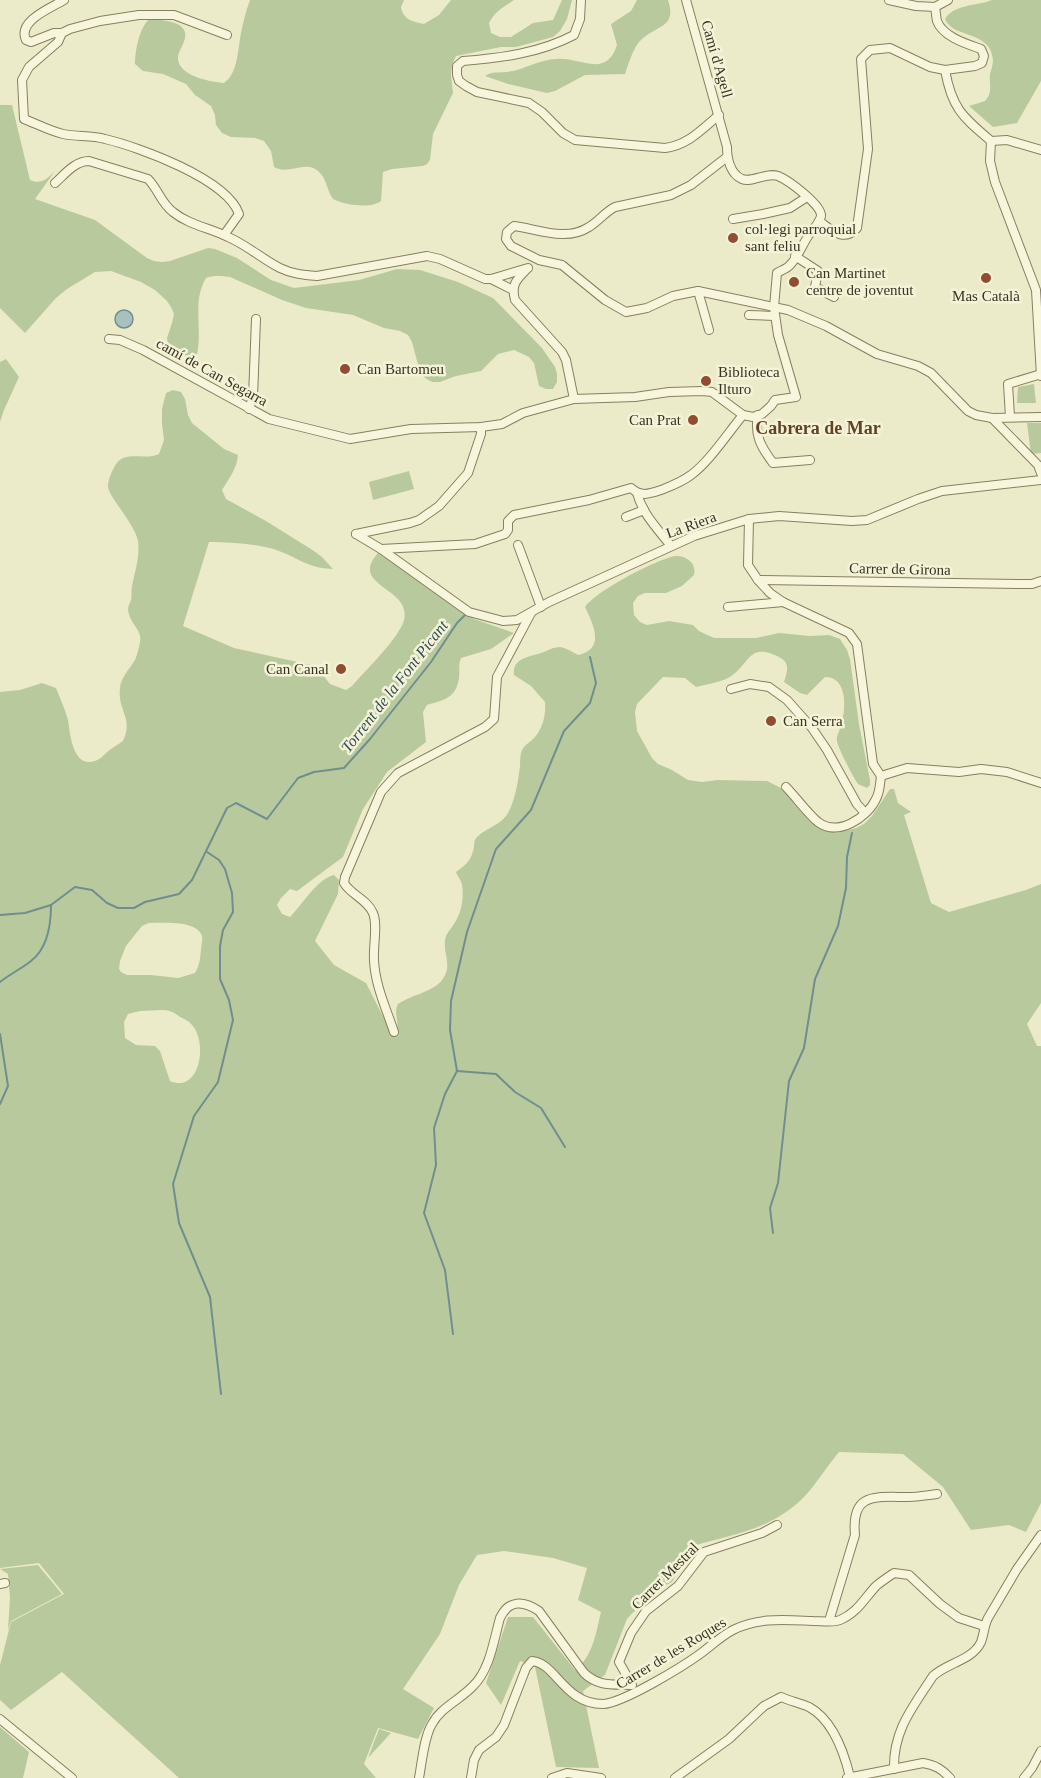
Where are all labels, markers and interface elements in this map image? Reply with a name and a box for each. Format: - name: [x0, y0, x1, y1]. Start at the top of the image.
- street label: Camí d'Agell: [698, 18, 736, 100]
- place label: col·legi parroquial sant feliu: [745, 221, 856, 254]
- marker: col·legi parroquial sant feliu: [726, 231, 740, 245]
- place label: Can Martinet centre de joventut: [806, 265, 914, 298]
- marker: Mas Català: [979, 271, 993, 285]
- marker: Can Martinet centre de joventut: [787, 275, 801, 289]
- place label: Mas Català: [952, 288, 1020, 304]
- street label: camí de Can Segarra: [154, 335, 271, 409]
- place label: Can Bartomeu: [357, 361, 445, 377]
- marker: Can Bartomeu: [338, 362, 352, 376]
- place label: Biblioteca Ilturo: [718, 364, 780, 397]
- marker: Biblioteca Ilturo: [699, 374, 713, 388]
- place label: Can Prat: [629, 412, 682, 428]
- marker: Can Prat: [686, 413, 700, 427]
- district label: Cabrera de Mar: [755, 418, 881, 438]
- street label: La Riera: [664, 508, 719, 541]
- street label: Carrer de Girona: [849, 560, 951, 578]
- water label: Torrent de la Font Picant: [338, 617, 451, 756]
- place label: Can Canal: [266, 661, 329, 677]
- marker: Can Canal: [334, 662, 348, 676]
- place label: Can Serra: [783, 713, 843, 729]
- marker: Can Serra: [764, 714, 778, 728]
- street label: Carrer Mestral: [628, 1539, 702, 1613]
- street label: Carrer de les Roques: [613, 1614, 729, 1692]

